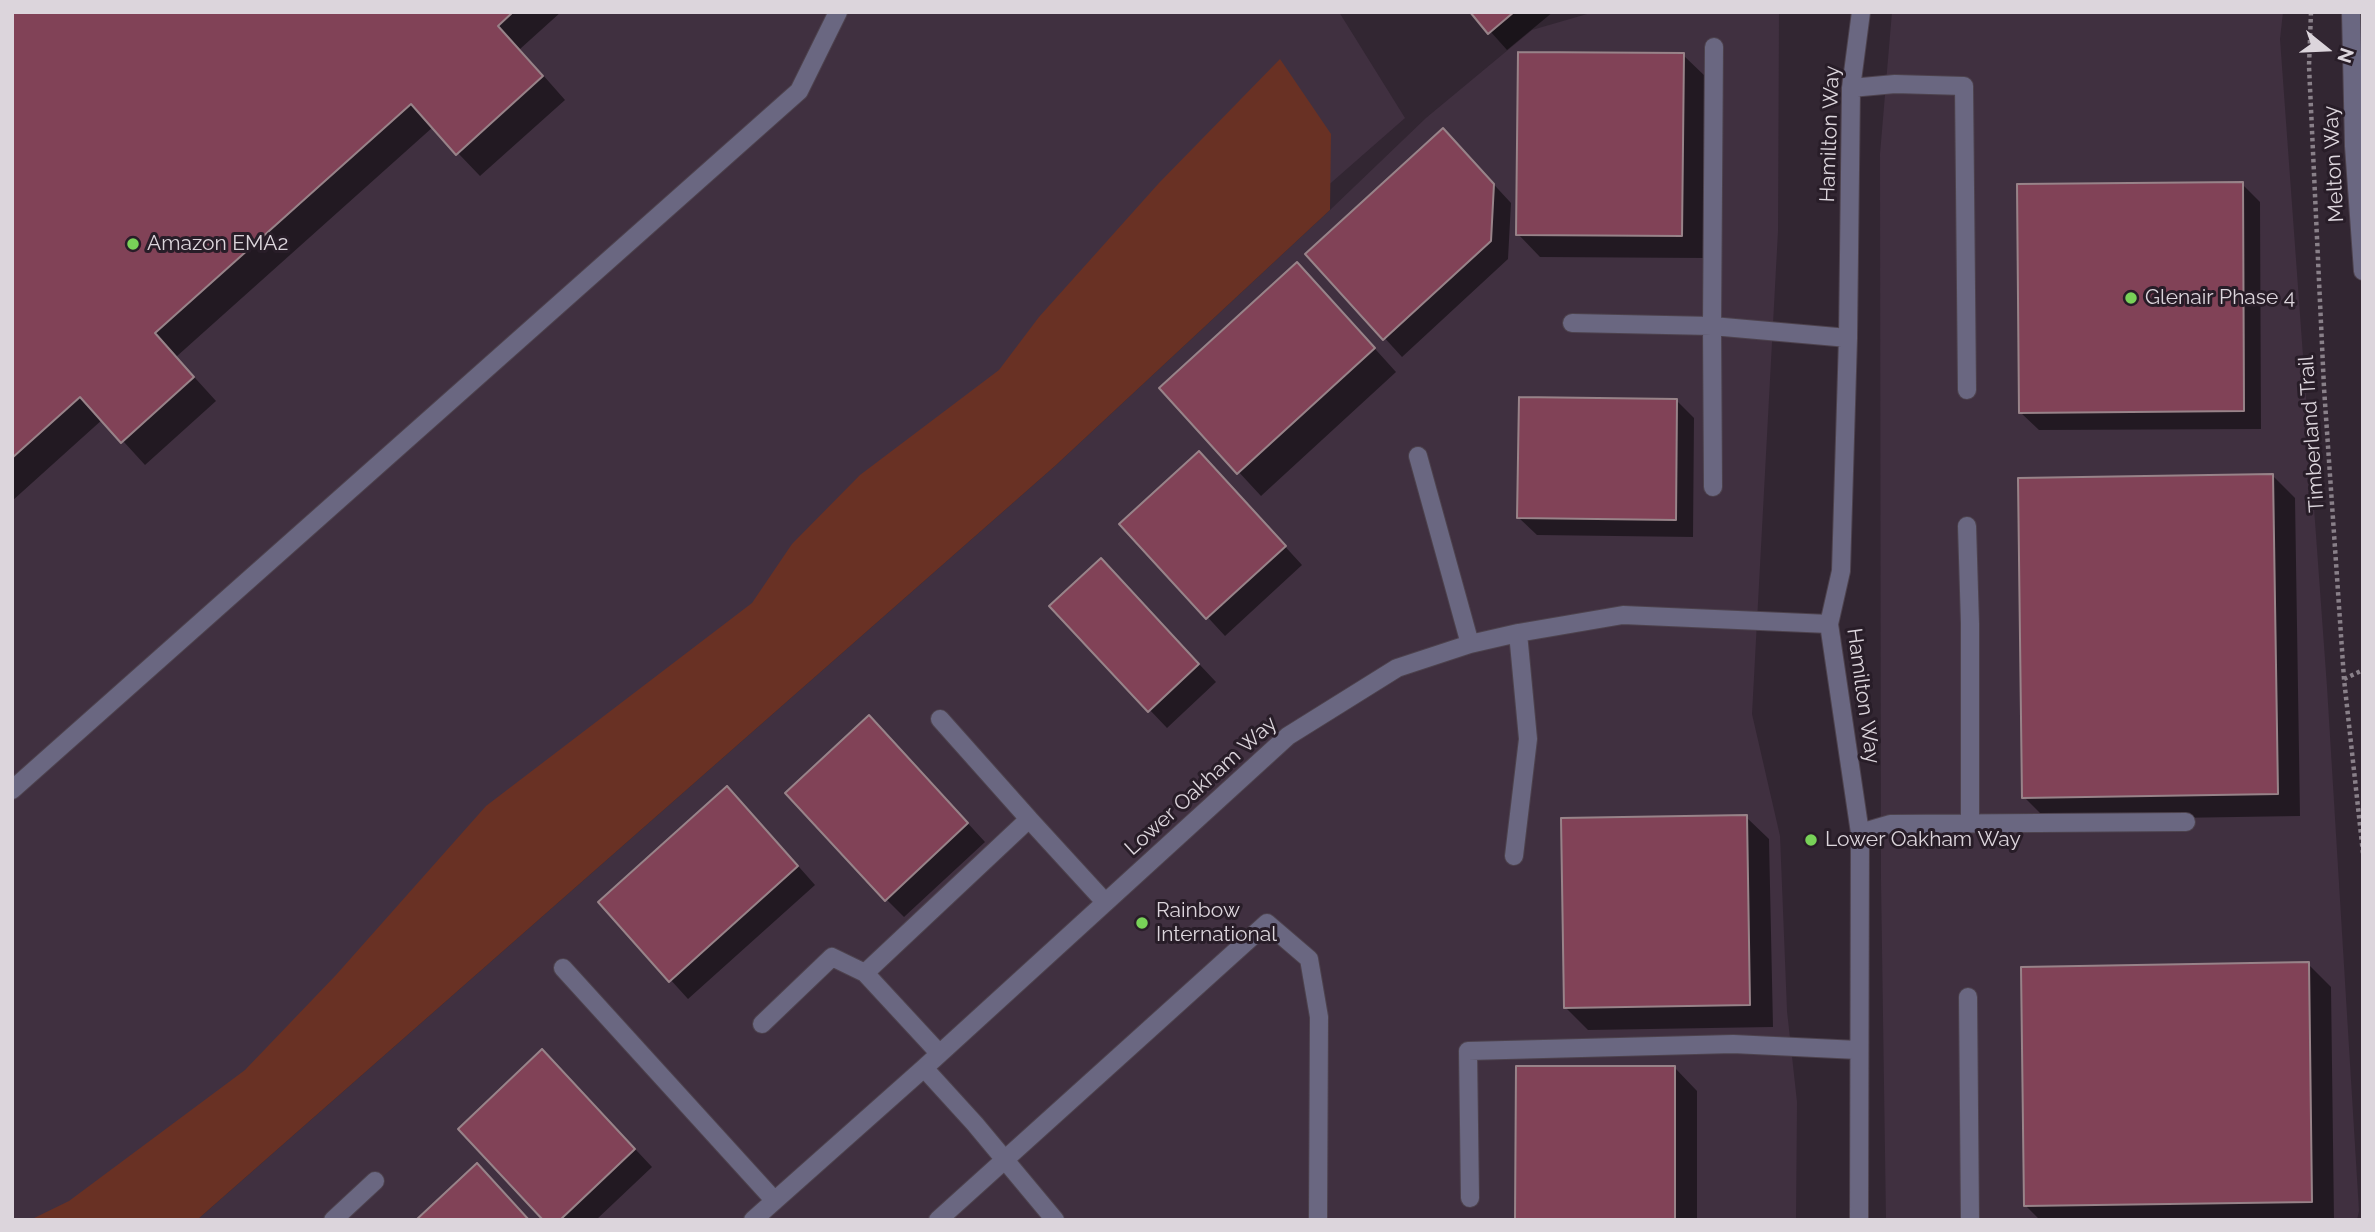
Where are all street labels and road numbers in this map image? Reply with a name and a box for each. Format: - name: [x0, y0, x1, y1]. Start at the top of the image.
- street label: Hamilton Way: [1815, 65, 1845, 203]
- street label: Melton Way: [2318, 105, 2350, 223]
- street label: Timberland Trail: [2294, 355, 2330, 513]
- street label: Hamilton Way: [1841, 627, 1885, 765]
- street label: Lower Oakham Way: [1120, 711, 1282, 861]

